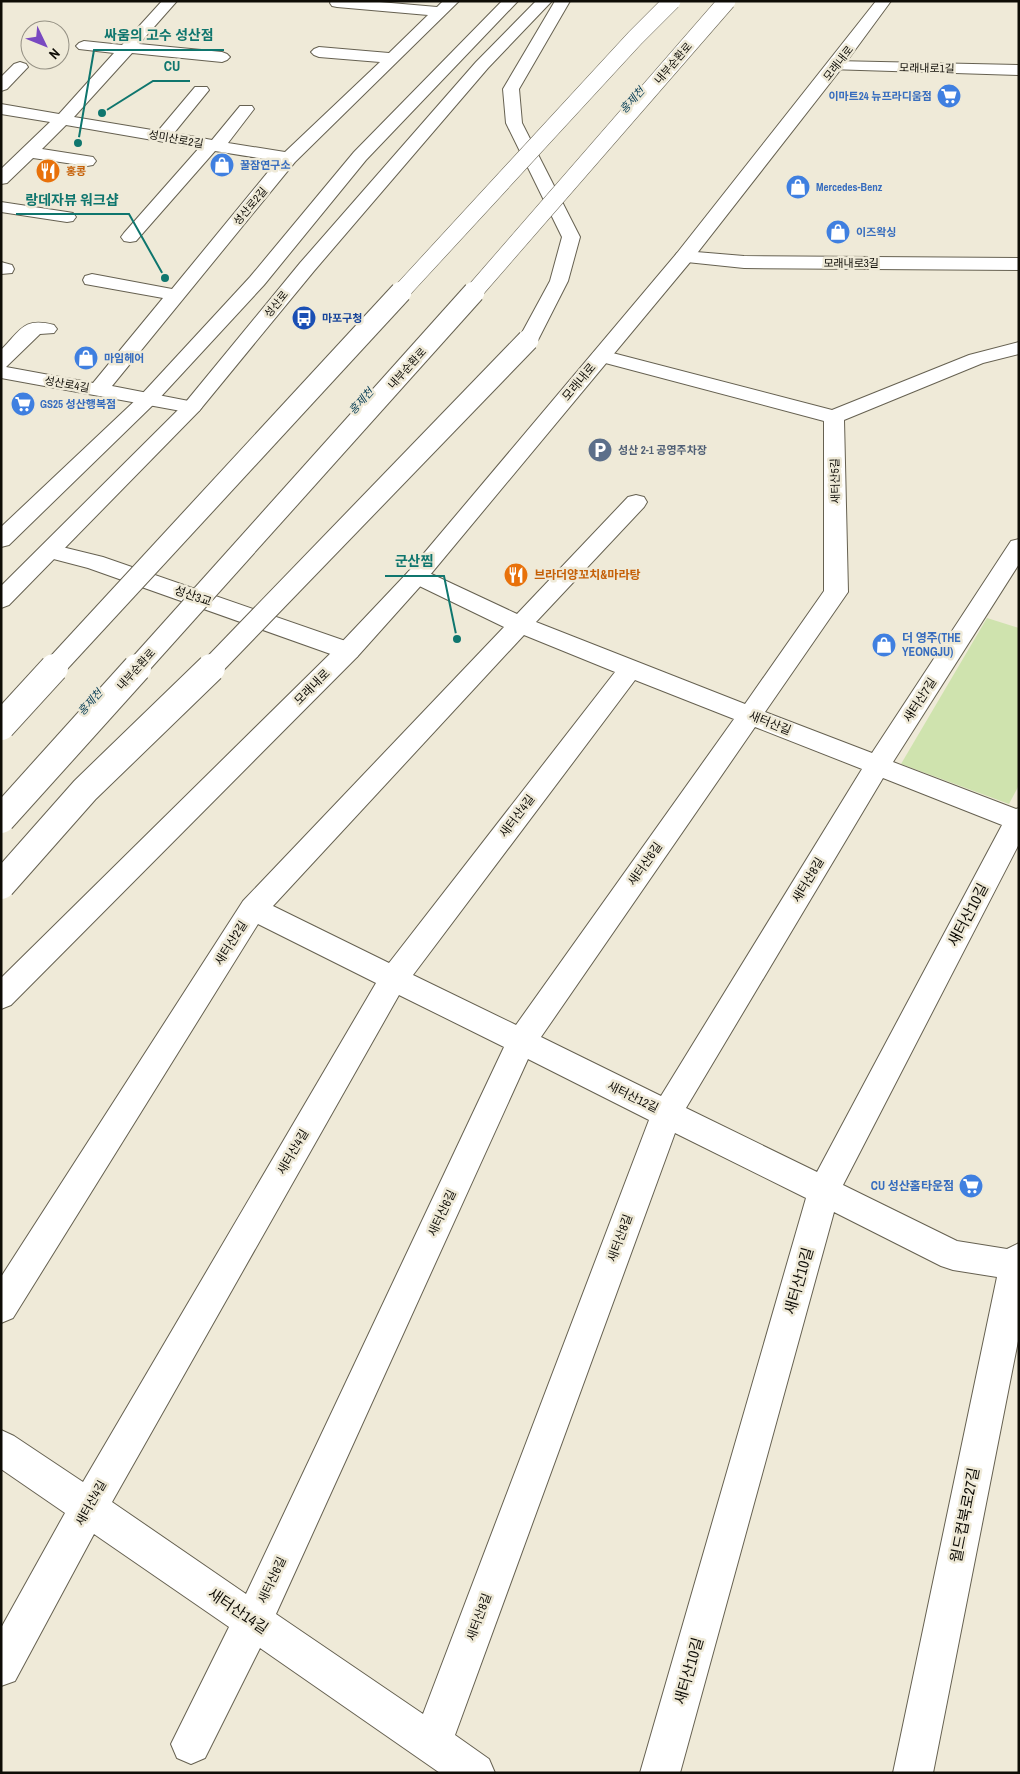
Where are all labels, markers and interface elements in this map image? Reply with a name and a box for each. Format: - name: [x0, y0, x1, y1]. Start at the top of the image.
- north arrow: [20, 20, 70, 70]
- callout: 싸움의 고수 성산점: [94, 21, 224, 50]
- text: 싸움의 고수 성산점: [104, 26, 214, 44]
- street label: 내부순환로: [651, 39, 695, 87]
- street label: 모래내로: [820, 43, 856, 83]
- text: N: [45, 45, 64, 63]
- callout: CU: [153, 52, 190, 81]
- text: CU: [164, 57, 180, 75]
- street label: 모래내로1길: [899, 61, 955, 75]
- water label: 홍제천: [617, 83, 649, 116]
- supermarket icon: 이마트24 뉴프라디움점: [936, 83, 962, 109]
- place label: 이마트24 뉴프라디움점: [828, 89, 932, 103]
- street label: 성미산로2길: [147, 127, 205, 151]
- shop icon: 꿀잠연구소: [209, 152, 235, 178]
- restaurant icon: 홍콩: [35, 158, 61, 184]
- place label: 꿀잠연구소: [240, 158, 291, 172]
- place label: 홍콩: [66, 164, 86, 178]
- shop icon: Mercedes-Benz: [785, 174, 811, 200]
- place label: Mercedes-Benz: [816, 180, 883, 194]
- street label: 성산로2길: [230, 184, 270, 228]
- callout: 랑데자뷰 워크샵: [16, 185, 129, 214]
- text: 랑데자뷰 워크샵: [25, 191, 119, 209]
- shop icon: 이즈왁싱: [825, 219, 851, 245]
- place label: 이즈왁싱: [856, 225, 896, 239]
- street label: 모래내로3길: [823, 256, 879, 270]
- street label: 성산로: [261, 288, 291, 320]
- bus stop icon: 마포구청: [291, 305, 317, 331]
- place label: 마포구청: [322, 311, 362, 325]
- shop icon: 마임헤어: [73, 345, 99, 371]
- street label: 내부순환로: [385, 345, 429, 391]
- place label: 마임헤어: [104, 351, 144, 365]
- street label: 모래내로: [559, 360, 599, 404]
- street label: 성산로4길: [43, 373, 91, 395]
- water label: 홍제천: [346, 384, 378, 417]
- supermarket icon: GS25 성산행복점: [10, 391, 36, 417]
- place label: GS25 성산행복점: [40, 397, 116, 411]
- parking icon: 성산 2-1 공영주차장: [587, 437, 613, 463]
- place label: 성산 2-1 공영주차장: [618, 443, 707, 457]
- street label: 새터산5길: [828, 458, 842, 504]
- callout: 군산찜: [385, 547, 444, 576]
- text: 군산찜: [395, 552, 433, 570]
- restaurant icon: 브라더양꼬치&마라탕: [503, 562, 529, 588]
- place label: 브라더양꼬치&마라탕: [534, 567, 640, 583]
- street label: 성산3교: [172, 582, 214, 610]
- place label: 더 영주(THE YEONGJU): [902, 630, 961, 660]
- shop icon: 더 영주(THE YEONGJU): [871, 632, 897, 658]
- street label: 내부순환로: [114, 646, 158, 692]
- street label: 모래내로: [291, 666, 333, 708]
- street label: 새터산7길: [900, 675, 940, 725]
- water label: 홍제천: [75, 685, 107, 718]
- street label: 새터산길: [747, 707, 793, 739]
- street label: 새터산4길: [496, 791, 538, 841]
- street label: 새터산6길: [624, 839, 666, 889]
- street label: 새터산8길: [788, 855, 828, 905]
- street label: 새터산10길: [942, 879, 993, 950]
- street label: 새터산2길: [211, 918, 251, 968]
- street label: 새터산12길: [605, 1078, 661, 1116]
- street label: 새터산4길: [274, 1127, 312, 1177]
- supermarket icon: CU 성산홈타운점: [958, 1173, 984, 1199]
- place label: CU 성산홈타운점: [871, 1178, 954, 1194]
- street label: 새터산6길: [424, 1187, 460, 1239]
- street label: 새터산8길: [604, 1212, 636, 1264]
- street label: 새터산10길: [779, 1245, 818, 1317]
- street label: 월드컵북로27길: [945, 1466, 984, 1564]
- street label: 새터산4길: [72, 1477, 110, 1529]
- street label: 새터산6길: [254, 1554, 290, 1606]
- street label: 새터산14길: [204, 1583, 273, 1639]
- street label: 새터산8길: [463, 1591, 495, 1643]
- street label: 새터산10길: [669, 1635, 708, 1707]

